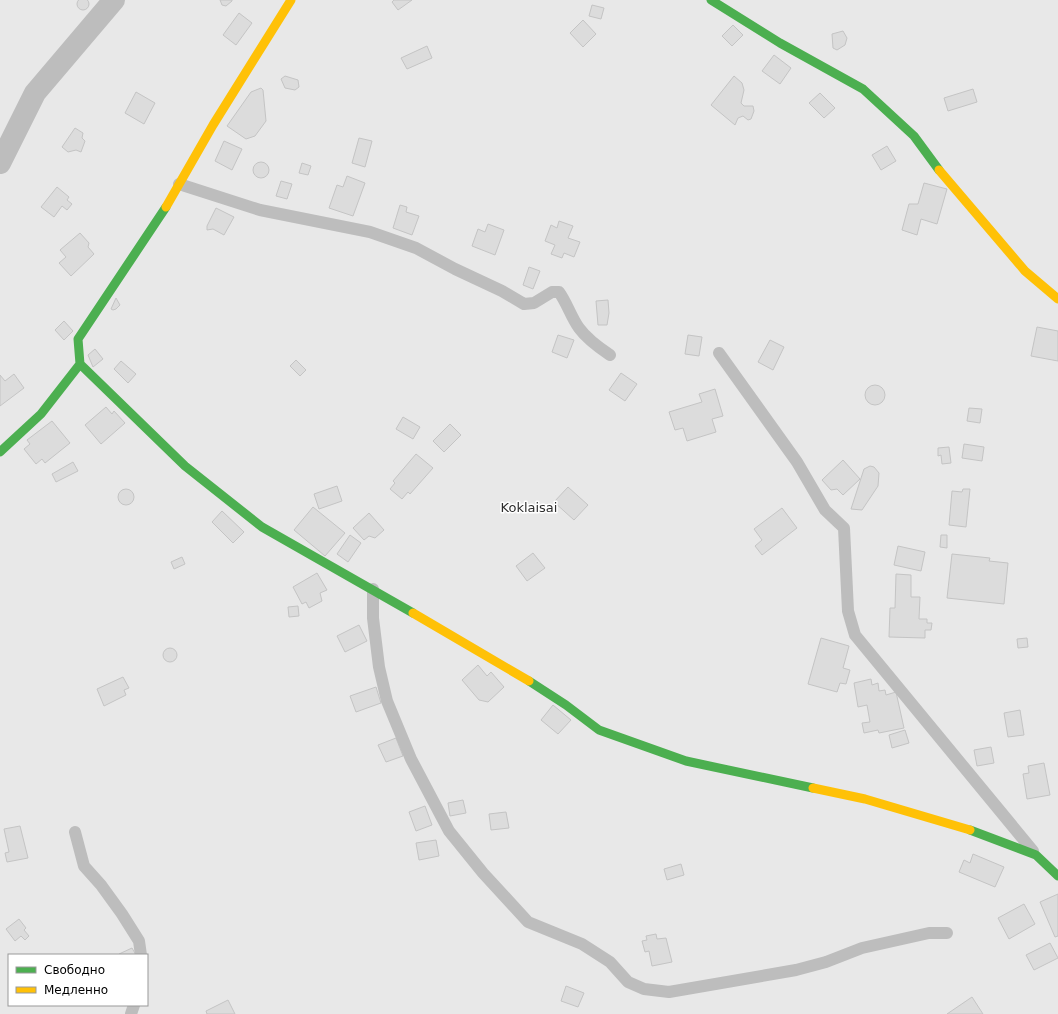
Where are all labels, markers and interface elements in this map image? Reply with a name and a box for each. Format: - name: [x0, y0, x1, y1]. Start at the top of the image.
- park label: Koklaisai: [501, 500, 557, 515]
- legend: [8, 954, 148, 1006]
- text: Свободно: [44, 963, 105, 977]
- text: Медленно: [44, 983, 108, 997]

